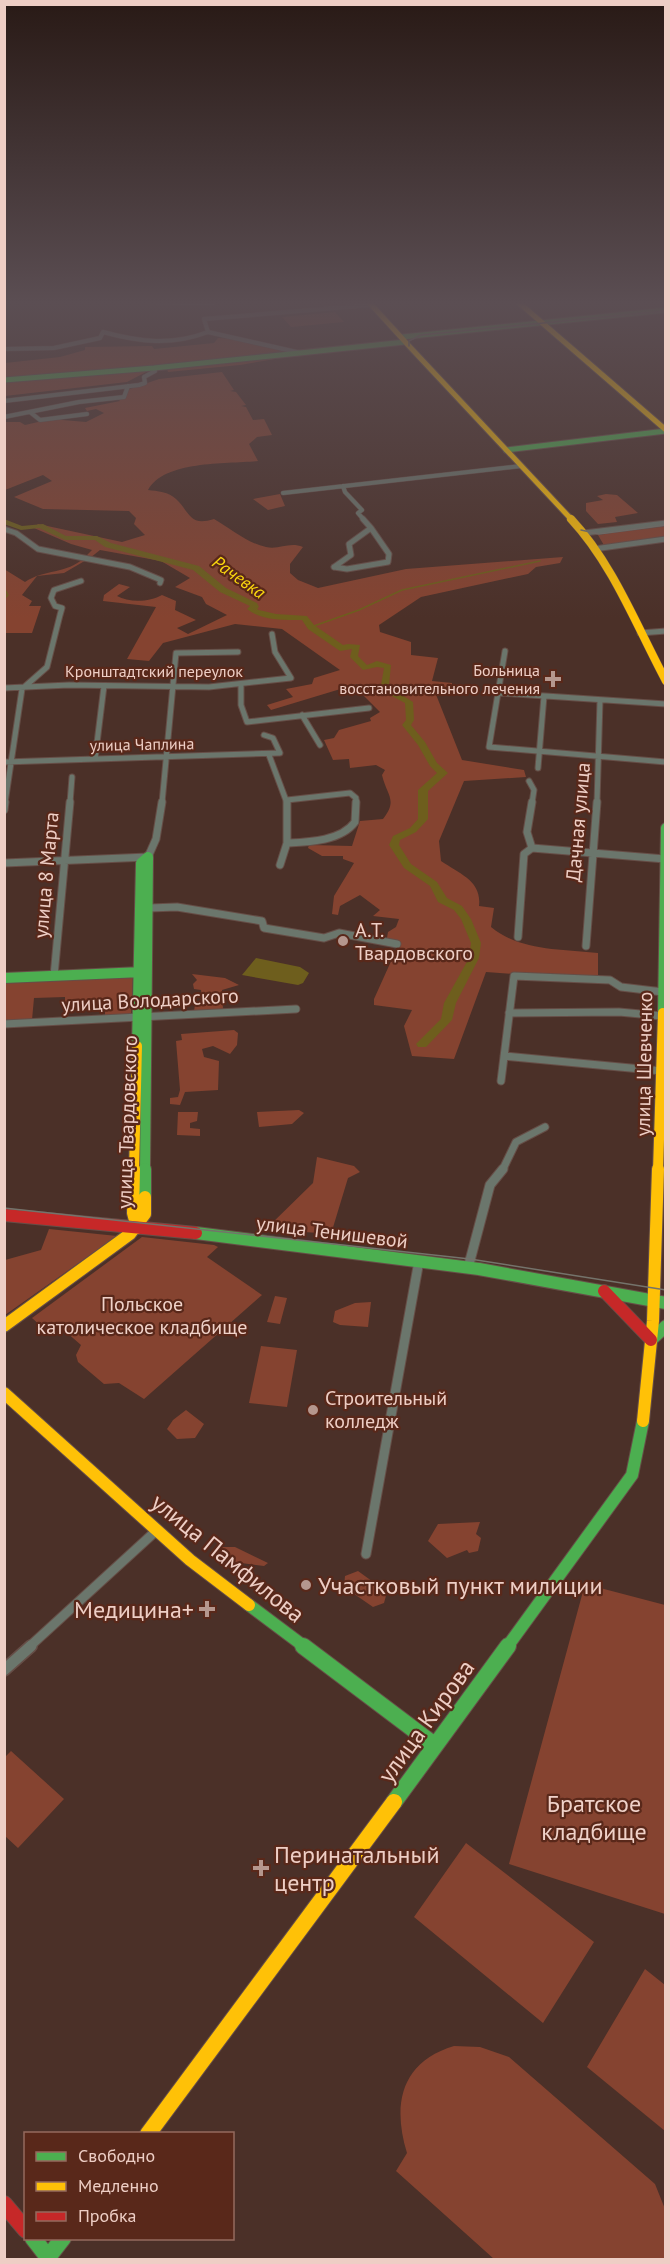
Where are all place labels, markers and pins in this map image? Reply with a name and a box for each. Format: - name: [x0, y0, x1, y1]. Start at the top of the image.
- place label: Больница восстановительного лечения: [339, 660, 540, 698]
- marker: Больница восстановительного лечения: [544, 670, 562, 688]
- place label: А.Т. Твардовского: [355, 917, 473, 966]
- marker: А.Т. Твардовского: [336, 934, 350, 948]
- place label: Строительный колледж: [325, 1385, 447, 1434]
- marker: Строительный колледж: [306, 1403, 320, 1417]
- place label: Участковый пункт милиции: [318, 1570, 603, 1601]
- marker: Участковый пункт милиции: [299, 1578, 313, 1592]
- place label: Медицина+: [74, 1594, 194, 1625]
- marker: Медицина+: [198, 1600, 216, 1618]
- place label: Перинатальный центр: [274, 1839, 440, 1898]
- marker: Перинатальный центр: [252, 1859, 270, 1877]

